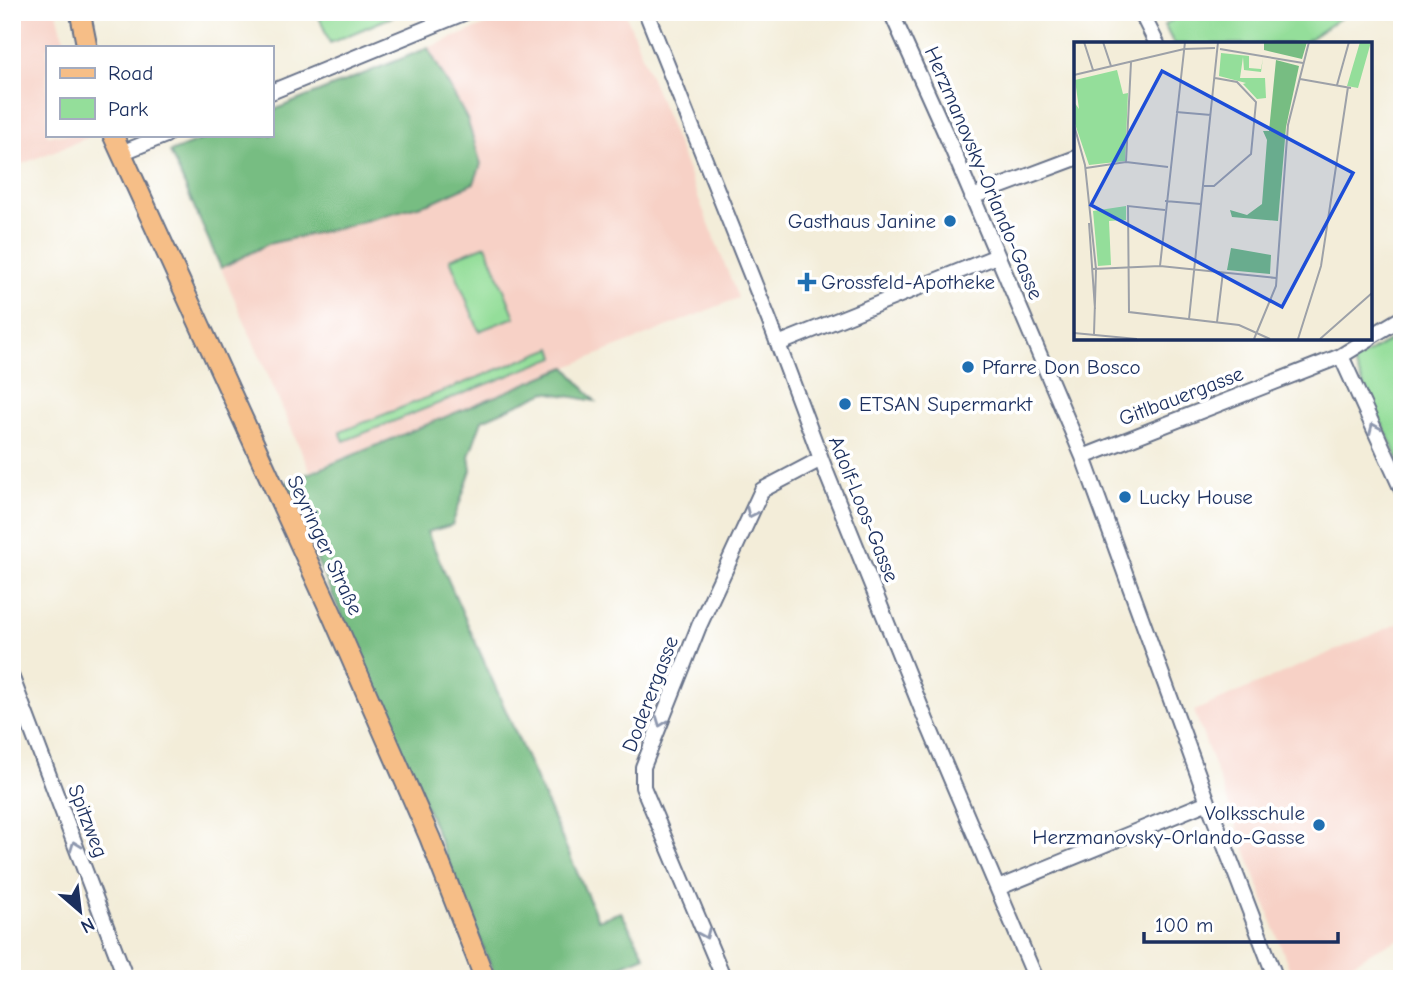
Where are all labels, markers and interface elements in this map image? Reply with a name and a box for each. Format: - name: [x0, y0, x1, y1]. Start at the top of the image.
- inset map: [1074, 42, 1372, 340]
- street label: Herzmanovsky-Orlando-Gasse: [920, 43, 1048, 303]
- legend: [46, 46, 273, 136]
- text: Road: [108, 61, 153, 85]
- text: Park: [108, 97, 148, 121]
- place label: Gasthaus Janine: [788, 209, 936, 233]
- marker: Gasthaus Janine: [942, 213, 958, 229]
- place label: Grossfeld-Apotheke: [821, 270, 995, 294]
- marker: Grossfeld-Apotheke: [799, 274, 815, 290]
- place label: Pfarre Don Bosco: [982, 355, 1141, 379]
- marker: Pfarre Don Bosco: [960, 359, 976, 375]
- street label: Gitlbauergasse: [1115, 361, 1247, 431]
- place label: ETSAN Supermarkt: [859, 392, 1033, 416]
- marker: ETSAN Supermarkt: [837, 396, 853, 412]
- one-way arrow: [1368, 422, 1382, 435]
- street label: Adolf-Loos-Gasse: [824, 433, 904, 585]
- street label: Seyringer Straße: [282, 471, 368, 619]
- place label: Lucky House: [1139, 485, 1253, 509]
- marker: Lucky House: [1117, 489, 1133, 505]
- one-way arrow: [745, 506, 759, 519]
- street label: Doderergasse: [617, 633, 683, 755]
- one-way arrow: [656, 716, 670, 728]
- street label: Spitzweg: [63, 781, 113, 861]
- place label: Volksschule Herzmanovsky-Orlando-Gasse: [1032, 801, 1305, 849]
- marker: Volksschule Herzmanovsky-Orlando-Gasse: [1311, 817, 1327, 833]
- one-way arrow: [70, 841, 84, 853]
- north arrow: [46, 876, 116, 946]
- scale bar: [1144, 900, 1339, 944]
- text: N: [77, 913, 98, 938]
- text: 100 m: [1155, 913, 1213, 937]
- one-way arrow: [697, 927, 711, 939]

